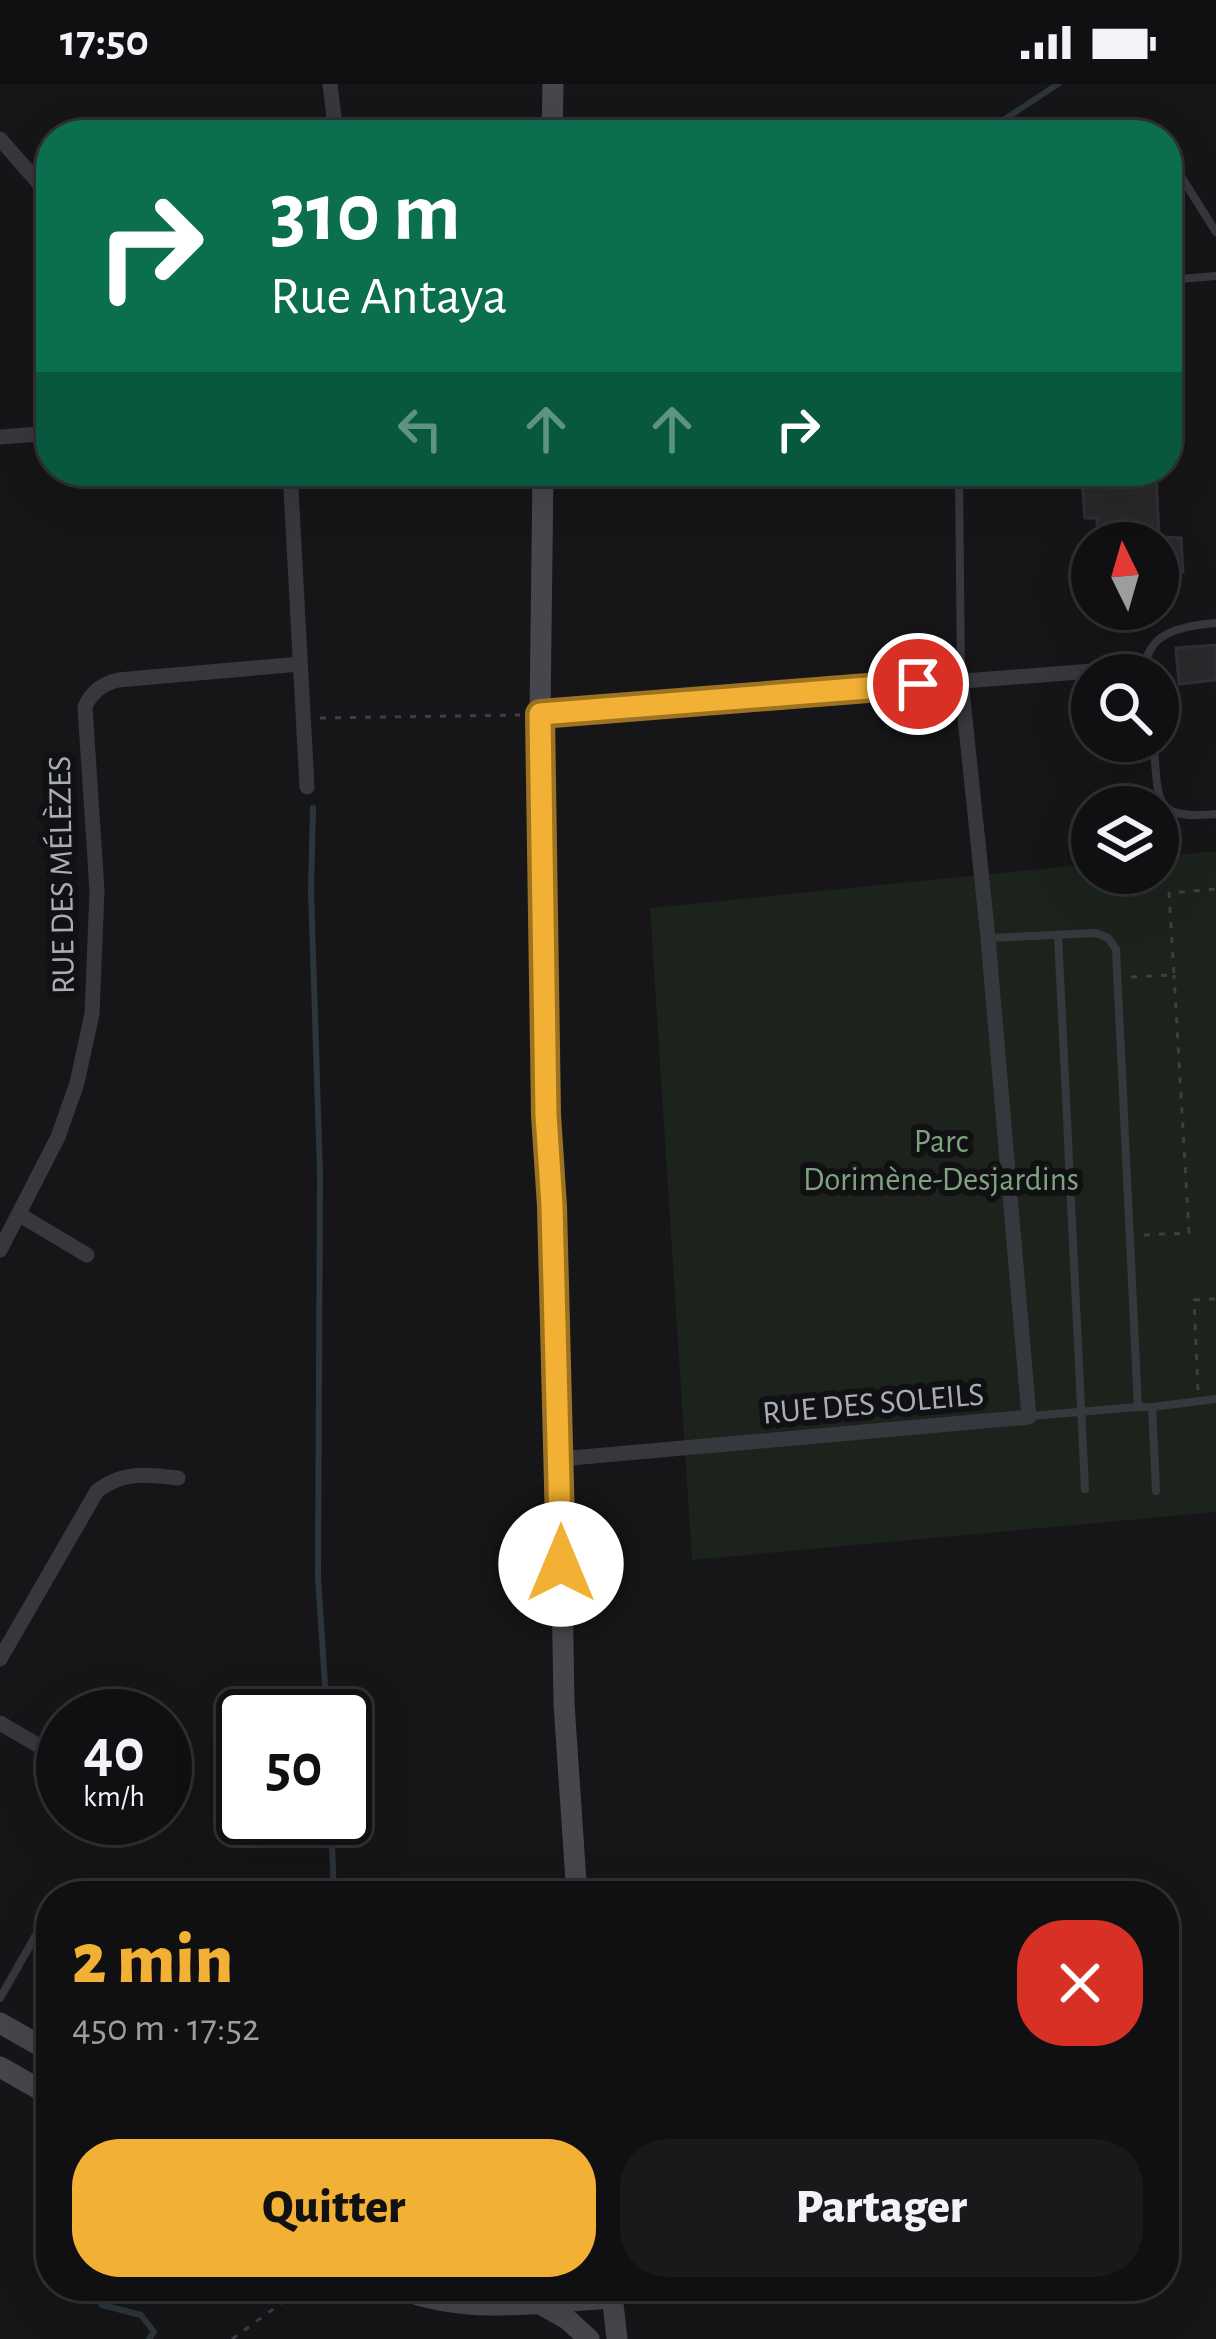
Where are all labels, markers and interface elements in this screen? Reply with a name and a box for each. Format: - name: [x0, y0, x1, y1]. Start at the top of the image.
- text: 17:50: [60, 19, 149, 64]
- icon: right: [72, 168, 228, 324]
- text: 310 m: [270, 172, 461, 256]
- text: Rue Antaya: [270, 270, 507, 324]
- icon: left: [387, 396, 453, 462]
- icon: ahead: [513, 396, 579, 462]
- icon: ahead: [639, 396, 705, 462]
- icon: right: [765, 396, 831, 462]
- north arrow: [1071, 522, 1179, 630]
- map controls: [1071, 522, 1179, 894]
- pin: [867, 633, 969, 735]
- icon: arrive: [885, 651, 951, 717]
- button: search: [1071, 654, 1179, 762]
- street label: RUE DES MÉLÈZES: [40, 755, 81, 994]
- button: layers: [1071, 786, 1179, 894]
- park label: Parc Dorimène-Desjardins: [803, 1126, 1079, 1197]
- street label: RUE DES SOLEILS: [761, 1378, 985, 1431]
- position arrow: [498, 1501, 624, 1627]
- speed limit sign: 50: [216, 1689, 372, 1845]
- text: 40: [83, 1722, 145, 1782]
- text: km/h: [83, 1782, 145, 1812]
- button: close: [1017, 1920, 1143, 2046]
- text: 2 min: [72, 1924, 233, 1996]
- text: 450 m · 17:52: [72, 2009, 260, 2048]
- button: Quitter: [72, 2139, 596, 2277]
- button: Partager: [620, 2139, 1143, 2277]

